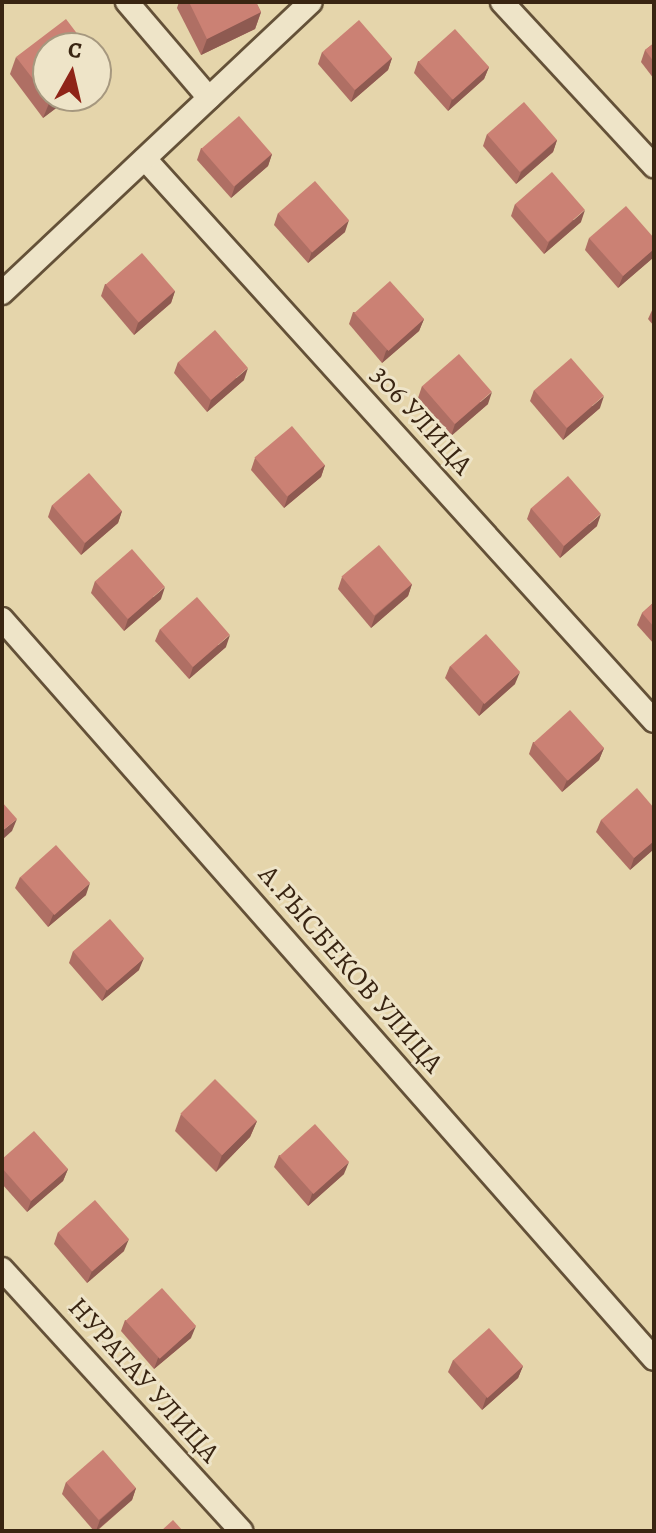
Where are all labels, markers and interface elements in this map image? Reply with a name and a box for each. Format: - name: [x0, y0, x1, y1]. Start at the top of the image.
- north arrow: [32, 32, 112, 112]
- text: С: [66, 34, 84, 66]
- street label: 306 УЛИЦА: [364, 358, 480, 482]
- street label: А.РЫСБЕКОВ УЛИЦА: [252, 858, 450, 1080]
- street label: НУРАТАУ УЛИЦА: [61, 1291, 227, 1469]

